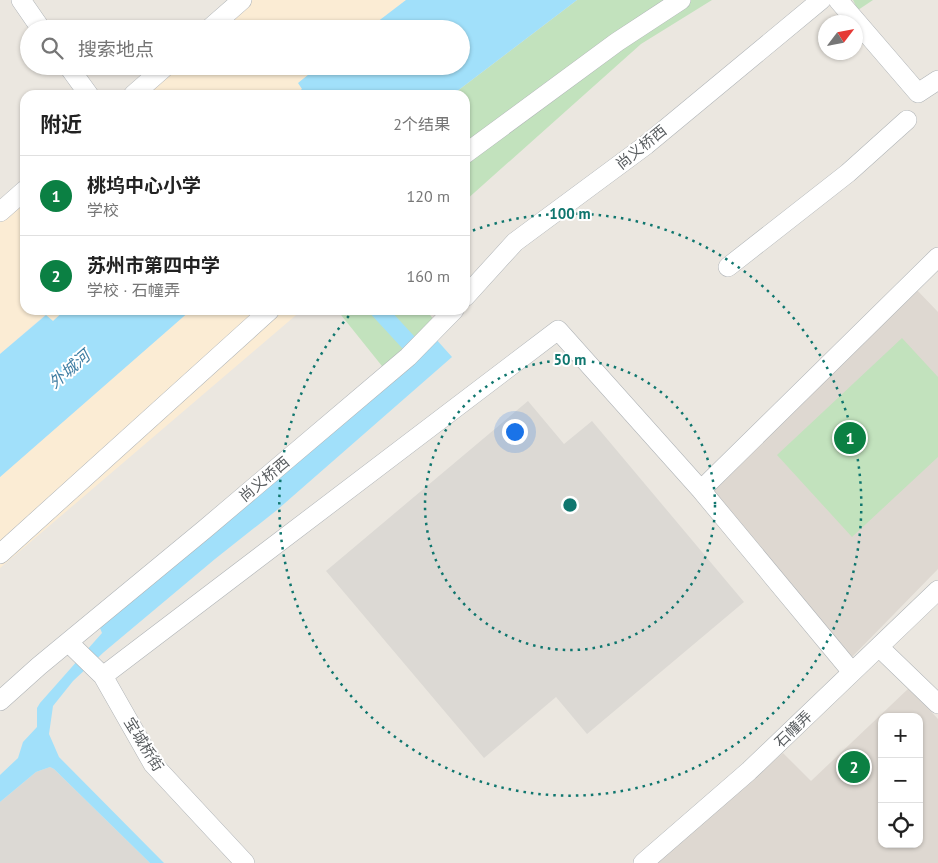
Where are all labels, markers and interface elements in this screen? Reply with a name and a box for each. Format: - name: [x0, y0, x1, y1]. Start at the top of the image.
- north arrow: [818, 15, 863, 60]
- search box: [20, 20, 470, 75]
- icon: search: [38, 34, 66, 62]
- text: 搜索地点: [78, 37, 154, 61]
- text: 附近: [40, 111, 82, 138]
- text: 2个结果: [393, 114, 450, 134]
- street label: 尚义桥西: [612, 121, 670, 173]
- text: 桃坞中心小学: [87, 173, 201, 197]
- text: 1: [51, 186, 61, 206]
- text: 120 m: [407, 186, 450, 206]
- text: 学校: [87, 200, 119, 220]
- text: 100 m: [549, 204, 591, 223]
- text: 苏州市第四中学: [87, 253, 220, 277]
- text: 2: [51, 266, 61, 286]
- text: 160 m: [407, 266, 450, 286]
- text: 学校 · 石幢弄: [87, 280, 180, 300]
- water label: 外城河: [44, 344, 96, 392]
- text: 50 m: [554, 350, 586, 369]
- your location: [502, 419, 528, 445]
- pin: 1: [834, 419, 866, 457]
- street label: 尚义桥西: [235, 452, 293, 506]
- centre of rings: [561, 496, 579, 514]
- street label: 石幢弄: [770, 707, 816, 751]
- map controls: [878, 713, 923, 848]
- button: +: [878, 713, 923, 758]
- street label: 宝城桥街: [120, 714, 168, 774]
- pin: 2: [838, 748, 870, 786]
- button: −: [878, 758, 923, 803]
- button: locate: [878, 803, 923, 848]

